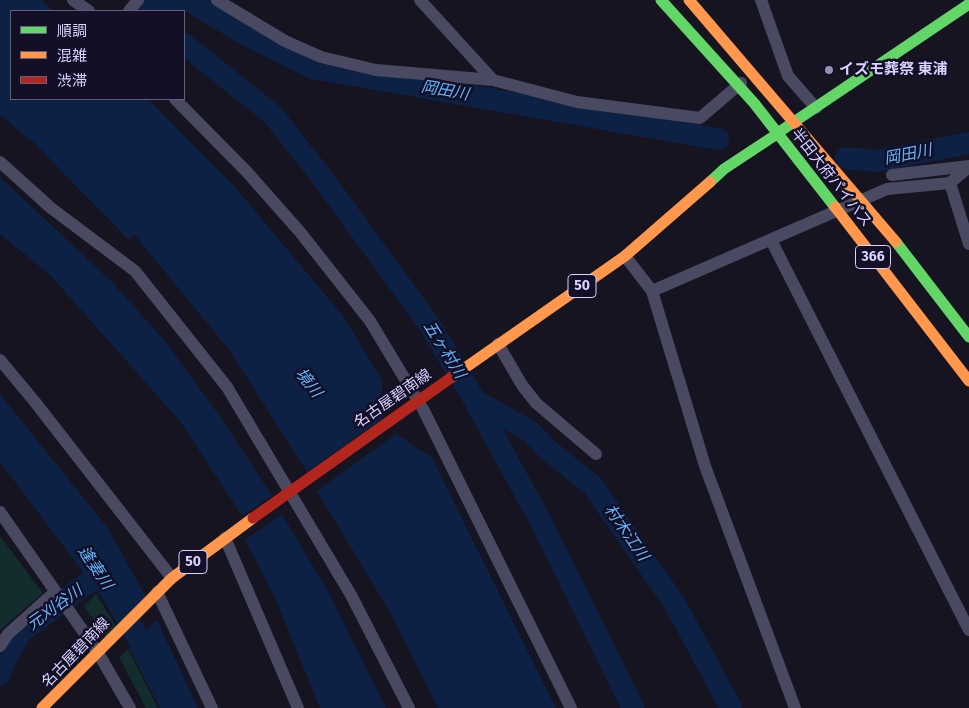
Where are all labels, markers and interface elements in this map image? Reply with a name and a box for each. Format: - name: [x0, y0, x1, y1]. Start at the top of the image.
- legend: [10, 10, 185, 100]
- text: 順調: [57, 22, 87, 40]
- text: 混雑: [57, 47, 87, 65]
- place label: イズモ葬祭 東浦: [839, 61, 948, 79]
- marker: イズモ葬祭 東浦: [823, 64, 835, 76]
- text: 渋滞: [57, 72, 87, 90]
- water label: 岡田川: [420, 77, 470, 105]
- street label: 半田大府パイパス: [787, 125, 875, 231]
- water label: 岡田川: [883, 141, 933, 169]
- road number: 366: [856, 246, 890, 268]
- road number: 50: [568, 274, 596, 298]
- water label: 五ヶ村川: [419, 318, 469, 382]
- water label: 境川: [291, 364, 325, 402]
- street label: 名古屋碧南線: [351, 366, 435, 432]
- water label: 村木江川: [600, 501, 652, 565]
- water label: 逢妻川: [74, 543, 116, 593]
- road number: 50: [179, 550, 207, 574]
- water label: 元刈谷川: [23, 581, 87, 635]
- street label: 名古屋碧南線: [38, 614, 114, 692]

